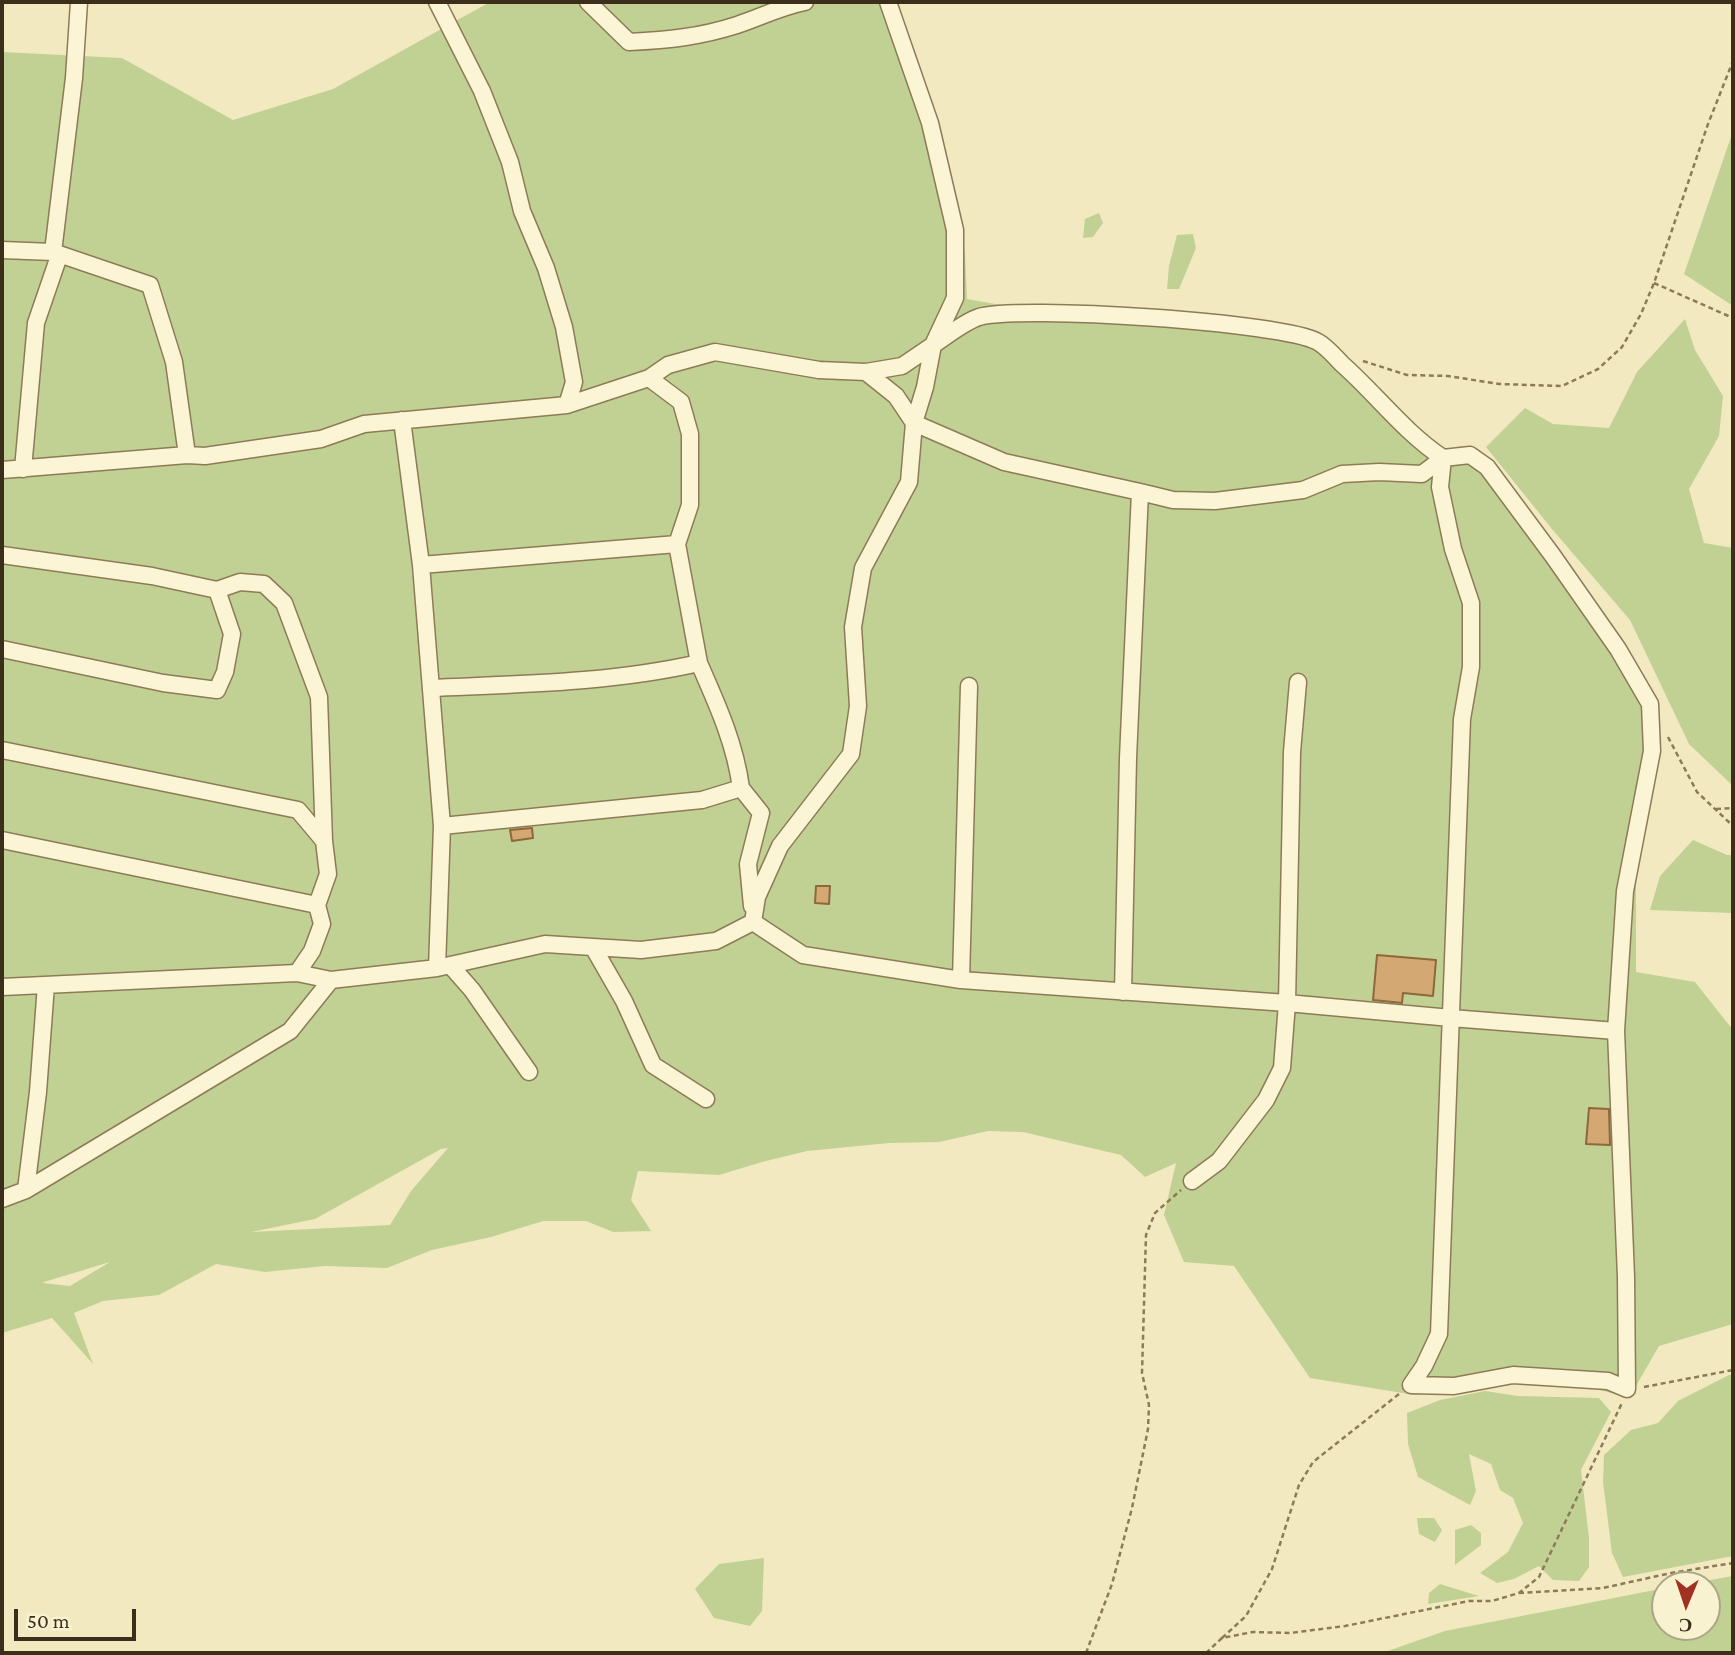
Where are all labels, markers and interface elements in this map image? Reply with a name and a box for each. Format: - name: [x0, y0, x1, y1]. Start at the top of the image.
- north arrow: [1651, 1571, 1721, 1641]
- scale bar: [18, 1596, 140, 1640]
- text: 50 m: [27, 1609, 70, 1633]
- text: С: [1678, 1615, 1693, 1636]

